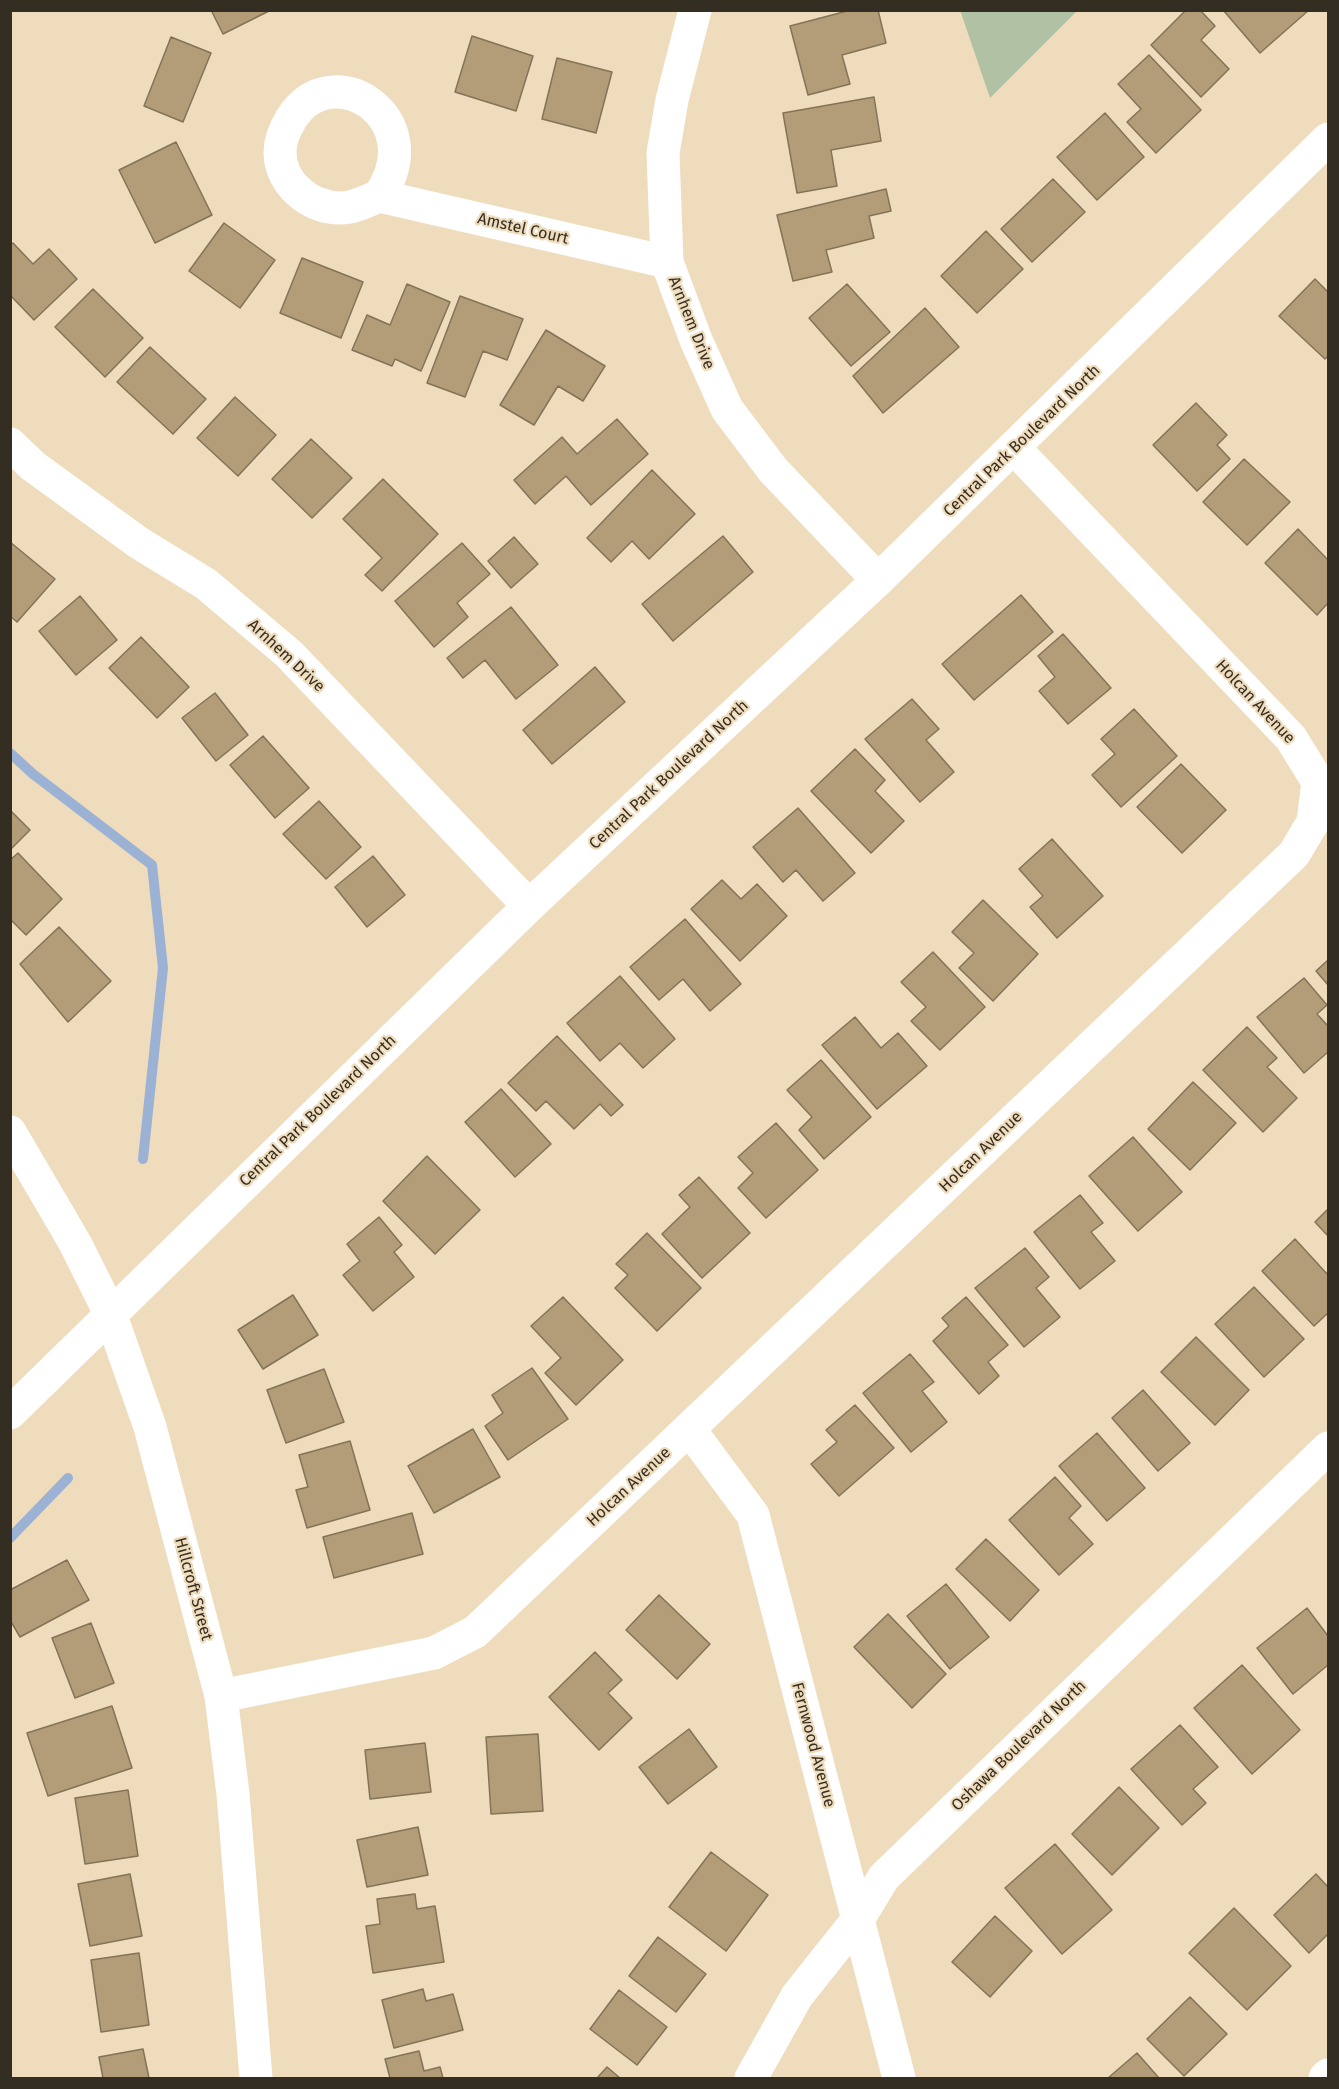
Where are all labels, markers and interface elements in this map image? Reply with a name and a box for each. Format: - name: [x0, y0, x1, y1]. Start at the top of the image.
- street label: Amstel Court: [476, 209, 570, 249]
- street label: Arnhem Drive: [664, 274, 718, 372]
- street label: Central Park Boulevard North: [940, 361, 1104, 521]
- street label: Arnhem Drive: [244, 615, 328, 697]
- street label: Holcan Avenue: [1211, 656, 1299, 748]
- street label: Central Park Boulevard North: [586, 696, 752, 854]
- street label: Central Park Boulevard North: [236, 1031, 400, 1191]
- street label: Holcan Avenue: [936, 1108, 1026, 1196]
- street label: Holcan Avenue: [583, 1443, 675, 1531]
- street label: Hillcroft Street: [170, 1535, 216, 1643]
- street label: Oshawa Boulevard North: [948, 1677, 1090, 1815]
- street label: Fernwood Avenue: [787, 1680, 839, 1810]

